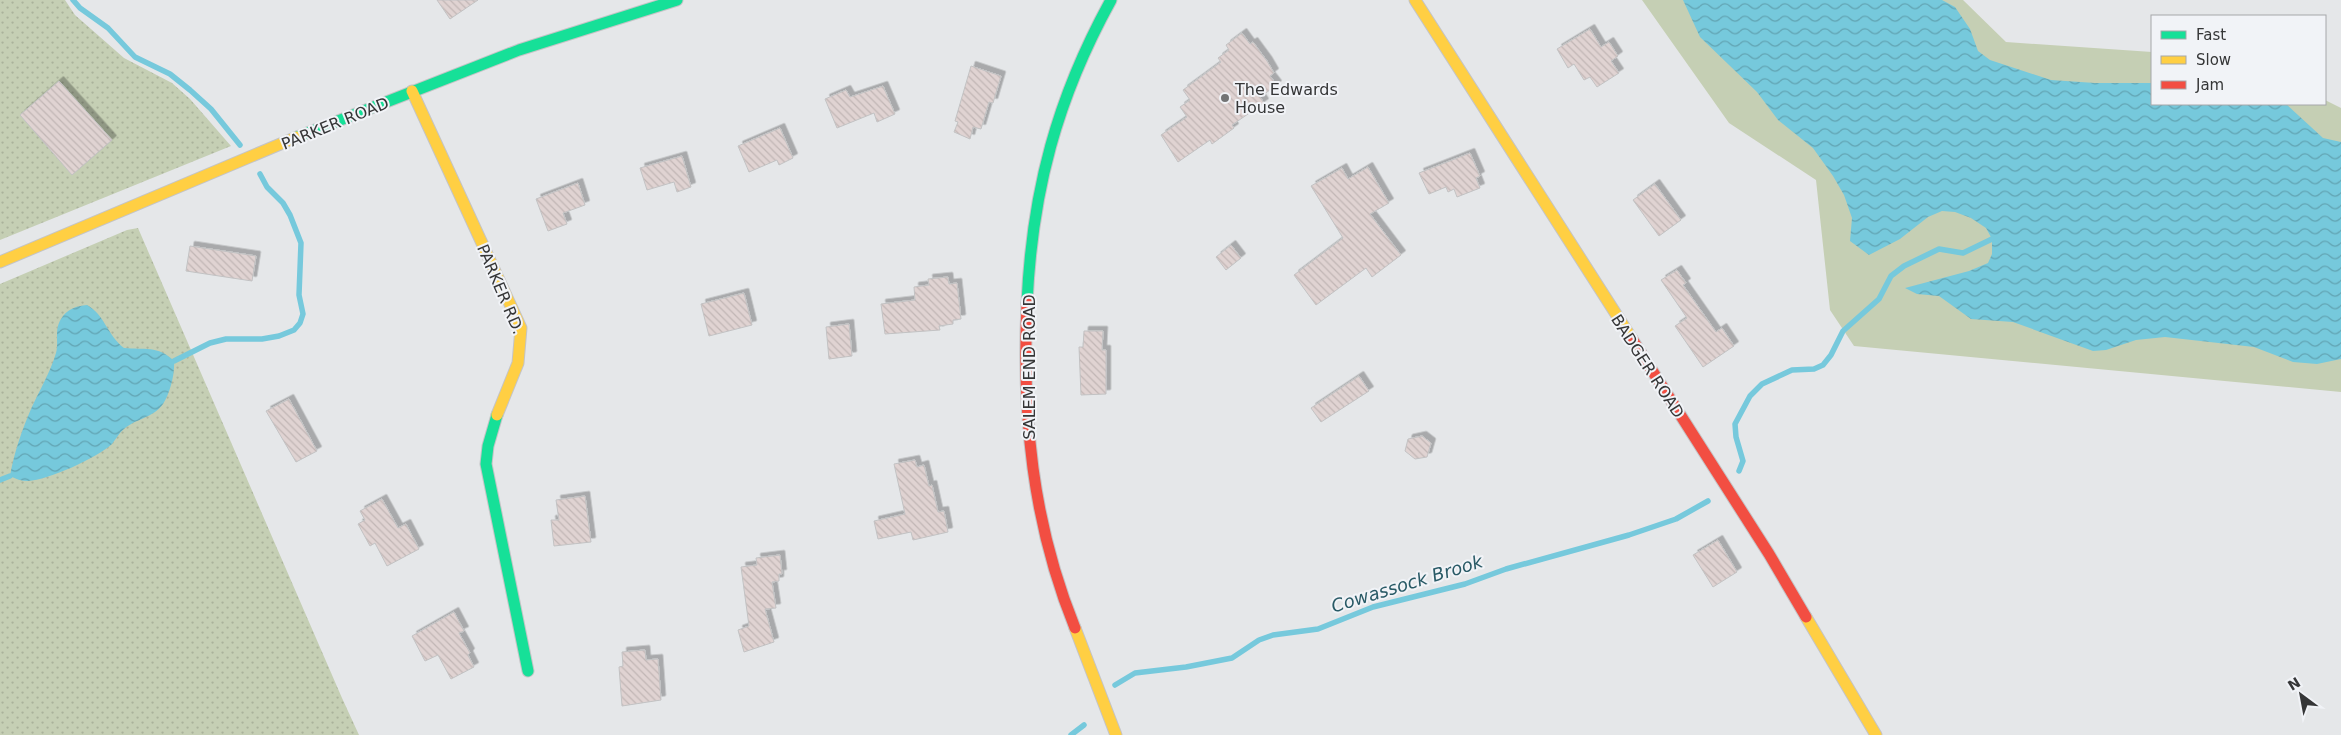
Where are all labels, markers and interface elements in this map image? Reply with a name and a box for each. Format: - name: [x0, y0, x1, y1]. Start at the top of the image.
- legend: [2151, 15, 2326, 105]
- text: Fast: [2196, 26, 2226, 44]
- text: Slow: [2196, 51, 2231, 69]
- text: Jam: [2195, 76, 2224, 94]
- place label: The Edwards House: [1234, 80, 1338, 117]
- marker: The Edwards House: [1219, 92, 1231, 104]
- street label: PARKER ROAD: [279, 93, 392, 154]
- street label: PARKER RD.: [473, 241, 528, 337]
- street label: SALEM END ROAD: [1020, 294, 1039, 440]
- street label: BADGER ROAD: [1607, 311, 1688, 422]
- water label: Cowassock Brook: [1329, 550, 1487, 617]
- north arrow: [2276, 670, 2326, 720]
- text: N: [2285, 674, 2303, 694]

